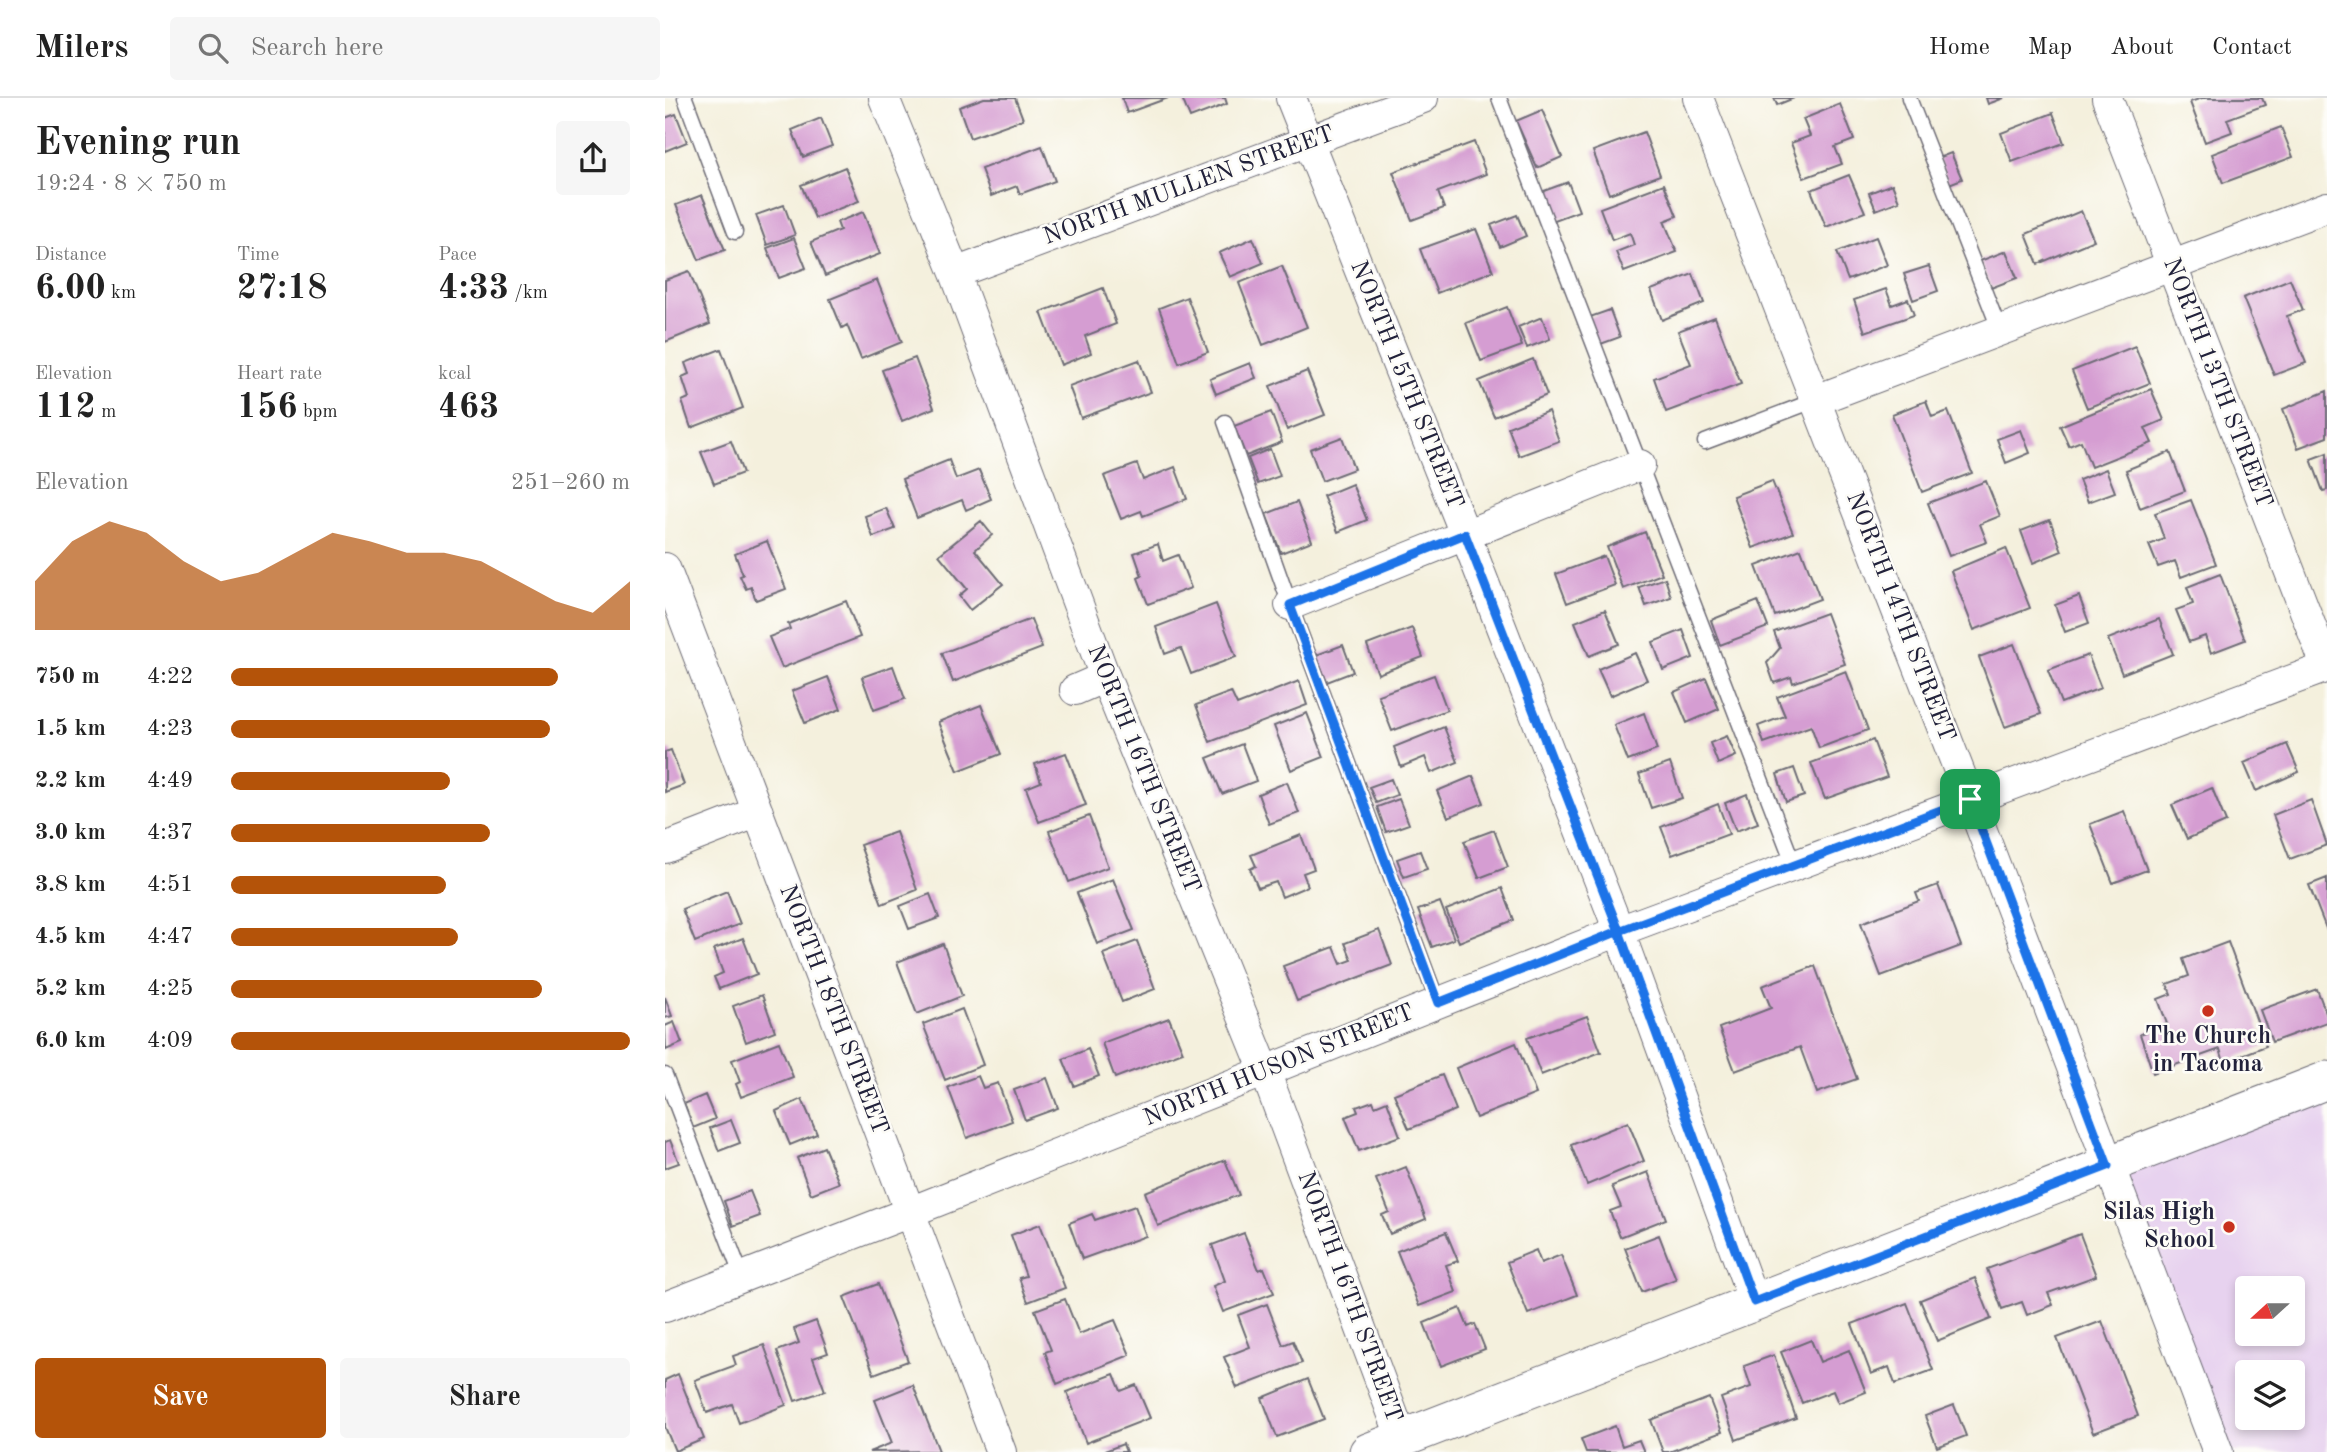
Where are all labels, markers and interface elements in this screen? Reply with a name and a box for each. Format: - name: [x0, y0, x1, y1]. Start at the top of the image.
- search box: [170, 17, 660, 80]
- icon: search: [194, 29, 232, 67]
- text: Milers: [35, 32, 128, 65]
- text: Search here: [250, 35, 383, 61]
- text: Home: [1929, 36, 1990, 60]
- text: Map: [2028, 36, 2072, 60]
- text: About: [2110, 36, 2174, 60]
- text: Contact: [2212, 36, 2292, 60]
- button: share: [556, 121, 630, 195]
- street label: NORTH MULLEN STREET: [1040, 122, 1338, 250]
- text: Evening run: [35, 125, 241, 163]
- text: 19:24 · 8 × 750 m: [35, 172, 227, 195]
- text: Distance: [35, 246, 107, 265]
- text: Time: [237, 246, 279, 265]
- text: Pace: [438, 246, 477, 265]
- street label: NORTH 13TH STREET: [2158, 255, 2276, 511]
- street label: NORTH 15TH STREET: [1345, 258, 1467, 512]
- text: 6.00: [35, 271, 106, 306]
- text: 27:18: [237, 271, 328, 306]
- text: 4:33: [438, 271, 509, 306]
- text: km: [106, 284, 136, 303]
- text: /km: [509, 284, 548, 303]
- text: Elevation: [35, 365, 112, 384]
- text: Heart rate: [237, 365, 322, 384]
- text: kcal: [438, 365, 471, 384]
- text: 112: [35, 390, 96, 425]
- text: 156: [237, 390, 298, 425]
- text: 463: [438, 390, 499, 425]
- text: m: [96, 403, 116, 422]
- text: bpm: [298, 403, 338, 422]
- text: Elevation: [35, 471, 129, 494]
- text: 251–260 m: [511, 471, 630, 494]
- street label: NORTH 14TH STREET: [1841, 489, 1959, 745]
- street label: NORTH 16TH STREET: [1082, 642, 1204, 896]
- text: 750 m: [35, 665, 100, 688]
- text: 4:22: [147, 665, 193, 688]
- text: 1.5 km: [35, 717, 106, 740]
- text: 4:23: [147, 717, 193, 740]
- text: 2.2 km: [35, 769, 106, 792]
- text: 4:49: [147, 769, 193, 792]
- pin: [1940, 769, 2000, 829]
- icon: arrive: [1951, 780, 1989, 818]
- text: 3.0 km: [35, 821, 106, 844]
- text: 4:37: [147, 821, 193, 844]
- text: 3.8 km: [35, 873, 106, 896]
- text: 4:51: [147, 873, 193, 896]
- street label: NORTH 18TH STREET: [774, 882, 892, 1138]
- text: 4.5 km: [35, 925, 106, 948]
- text: 4:47: [147, 925, 193, 948]
- text: 5.2 km: [35, 977, 106, 1000]
- text: 4:25: [147, 977, 193, 1000]
- street label: NORTH HUSON STREET: [1140, 1001, 1418, 1131]
- marker: The Church in Tacoma: [2200, 1003, 2216, 1019]
- place label: The Church in Tacoma: [2145, 1025, 2271, 1077]
- text: 6.0 km: [35, 1029, 106, 1052]
- text: 4:09: [147, 1029, 193, 1052]
- street label: NORTH 16TH STREET: [1292, 1168, 1406, 1426]
- place label: Silas High School: [2103, 1201, 2215, 1253]
- marker: Silas High School: [2221, 1219, 2237, 1235]
- north arrow: [2235, 1276, 2305, 1346]
- map controls: [2235, 1276, 2305, 1430]
- button: Save: [35, 1358, 326, 1438]
- button: Share: [340, 1358, 630, 1438]
- button: layers: [2235, 1360, 2305, 1430]

